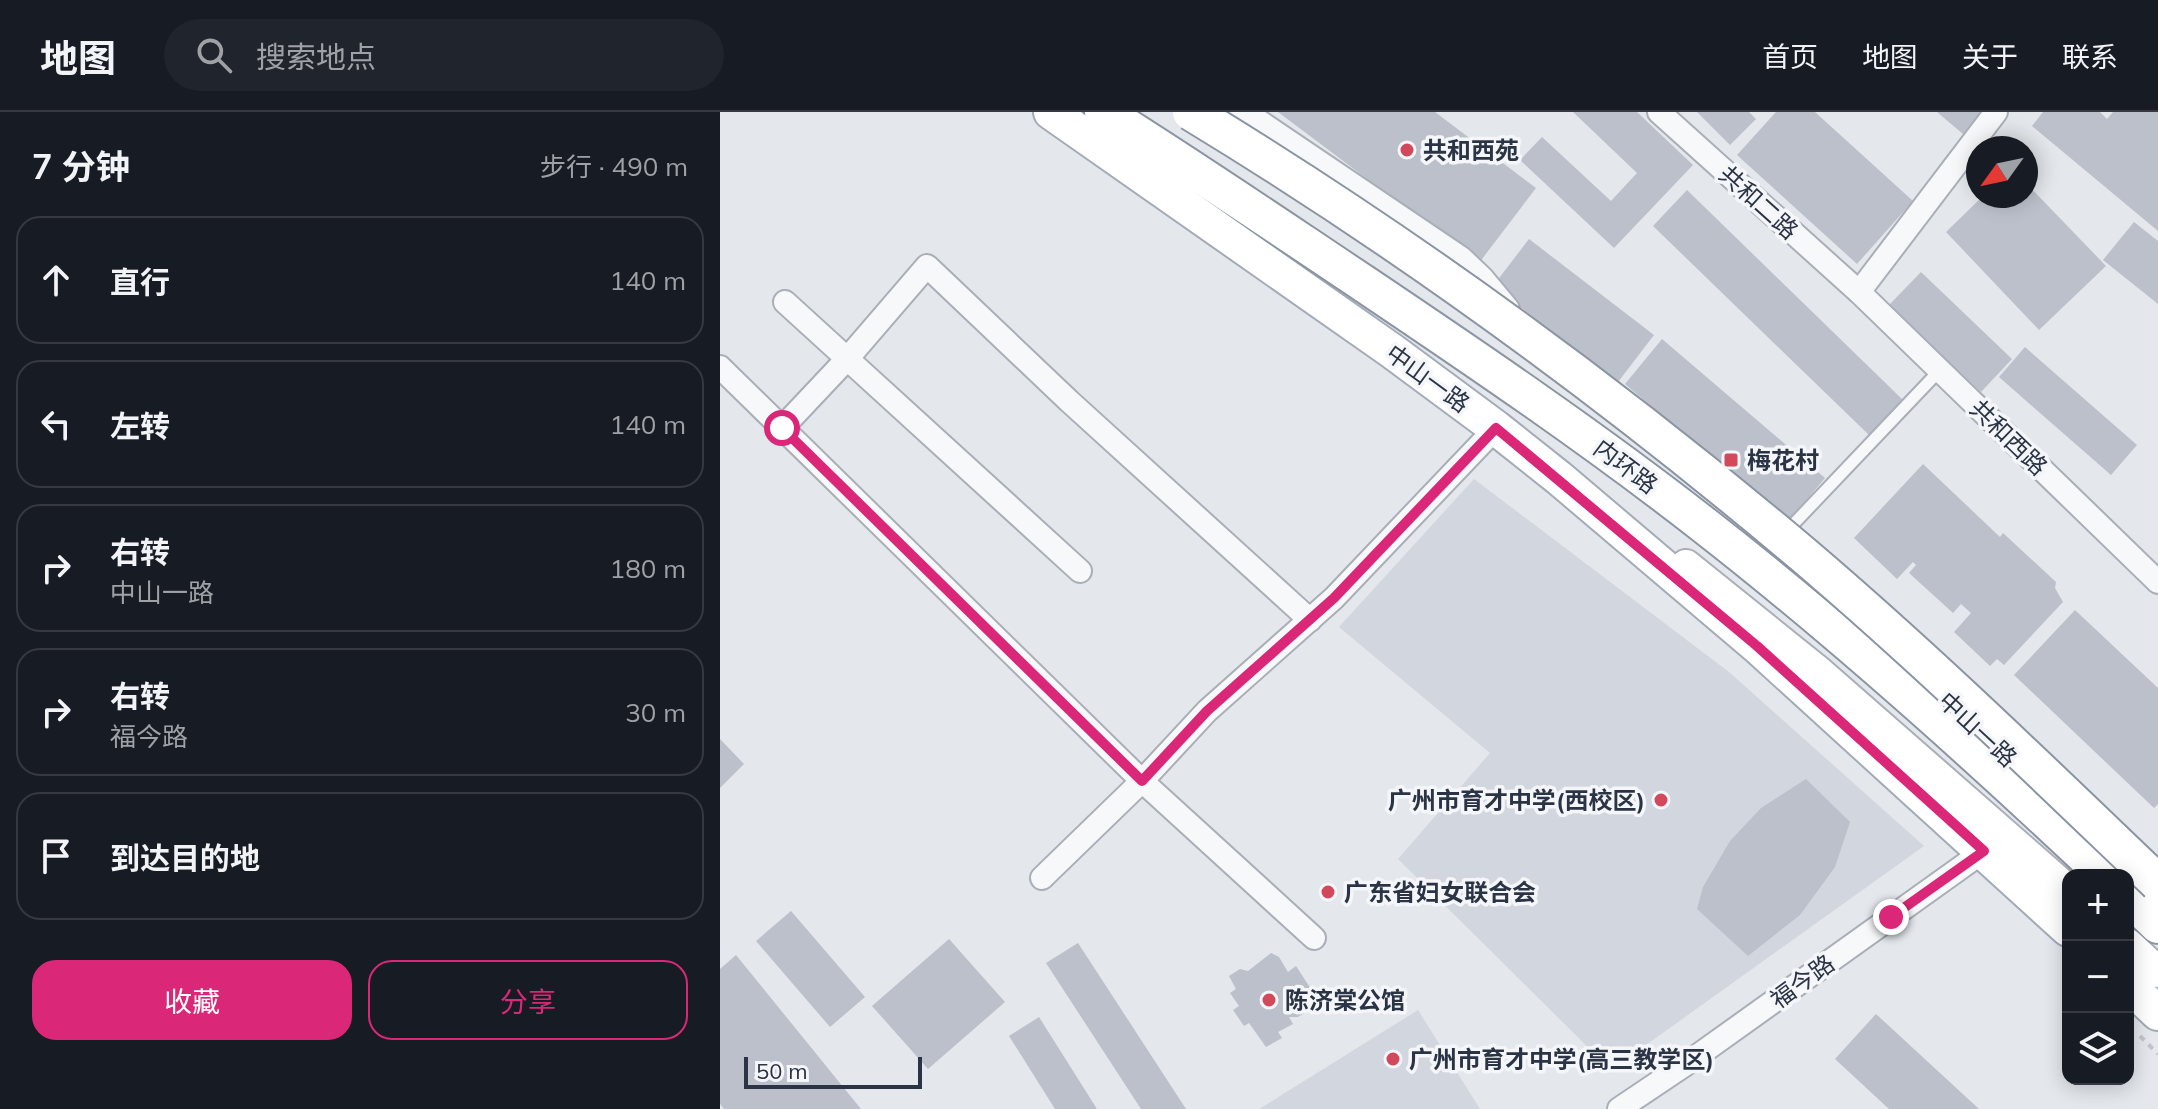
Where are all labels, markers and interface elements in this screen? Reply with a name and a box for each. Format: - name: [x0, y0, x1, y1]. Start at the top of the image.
- search box: [164, 19, 724, 91]
- icon: search: [192, 33, 236, 77]
- text: 地图: [40, 34, 116, 82]
- text: 搜索地点: [256, 38, 376, 76]
- text: 首页: [1762, 39, 1818, 74]
- text: 地图: [1862, 39, 1918, 74]
- text: 关于: [1962, 39, 2018, 74]
- text: 联系: [2062, 39, 2118, 74]
- place label: 共和西苑: [1423, 135, 1519, 165]
- north arrow: [1966, 136, 2038, 208]
- marker: 共和西苑: [1398, 141, 1416, 159]
- text: 7 分钟: [32, 145, 130, 188]
- text: 步行 · 490 m: [540, 150, 688, 183]
- street label: 共和二路: [1713, 159, 1805, 245]
- icon: ahead: [34, 258, 78, 302]
- text: 直行: [110, 263, 170, 301]
- text: 140 m: [610, 264, 686, 297]
- street label: 中山一路: [1380, 338, 1476, 418]
- street label: 共和西路: [1964, 393, 2054, 481]
- icon: left: [34, 402, 78, 446]
- text: 左转: [110, 407, 170, 445]
- text: 140 m: [610, 408, 686, 441]
- route start: [764, 410, 800, 446]
- street label: 内环路: [1588, 432, 1664, 500]
- place label: 梅花村: [1747, 445, 1819, 475]
- marker: 梅花村: [1722, 451, 1740, 469]
- text: 右转: [110, 533, 170, 571]
- icon: right: [34, 546, 78, 590]
- text: 180 m: [610, 552, 686, 585]
- text: 中山一路: [110, 576, 214, 609]
- text: 右转: [110, 677, 170, 715]
- street label: 中山一路: [1933, 685, 2023, 773]
- icon: right: [34, 690, 78, 734]
- text: 30 m: [625, 696, 686, 729]
- text: 福今路: [110, 720, 188, 753]
- place label: 广州市育才中学(西校区): [1388, 785, 1645, 815]
- marker: 广州市育才中学(西校区): [1652, 791, 1670, 809]
- icon: arrive: [34, 834, 78, 878]
- text: 到达目的地: [110, 839, 260, 877]
- map controls: [2062, 869, 2134, 1085]
- button: +: [2062, 869, 2134, 941]
- place label: 广东省妇女联合会: [1344, 877, 1536, 907]
- marker: 广东省妇女联合会: [1319, 883, 1337, 901]
- route end: [1873, 899, 1909, 935]
- button: −: [2062, 941, 2134, 1013]
- street label: 福今路: [1764, 948, 1840, 1014]
- button: 收藏: [32, 960, 352, 1040]
- button: 分享: [368, 960, 688, 1040]
- place label: 陈济棠公馆: [1285, 985, 1405, 1015]
- marker: 陈济棠公馆: [1260, 991, 1278, 1009]
- button: layers: [2062, 1013, 2134, 1085]
- place label: 广州市育才中学(高三教学区): [1409, 1044, 1714, 1074]
- marker: 广州市育才中学(高三教学区): [1384, 1050, 1402, 1068]
- scale bar: [744, 1053, 922, 1089]
- text: 50 m: [756, 1057, 807, 1085]

